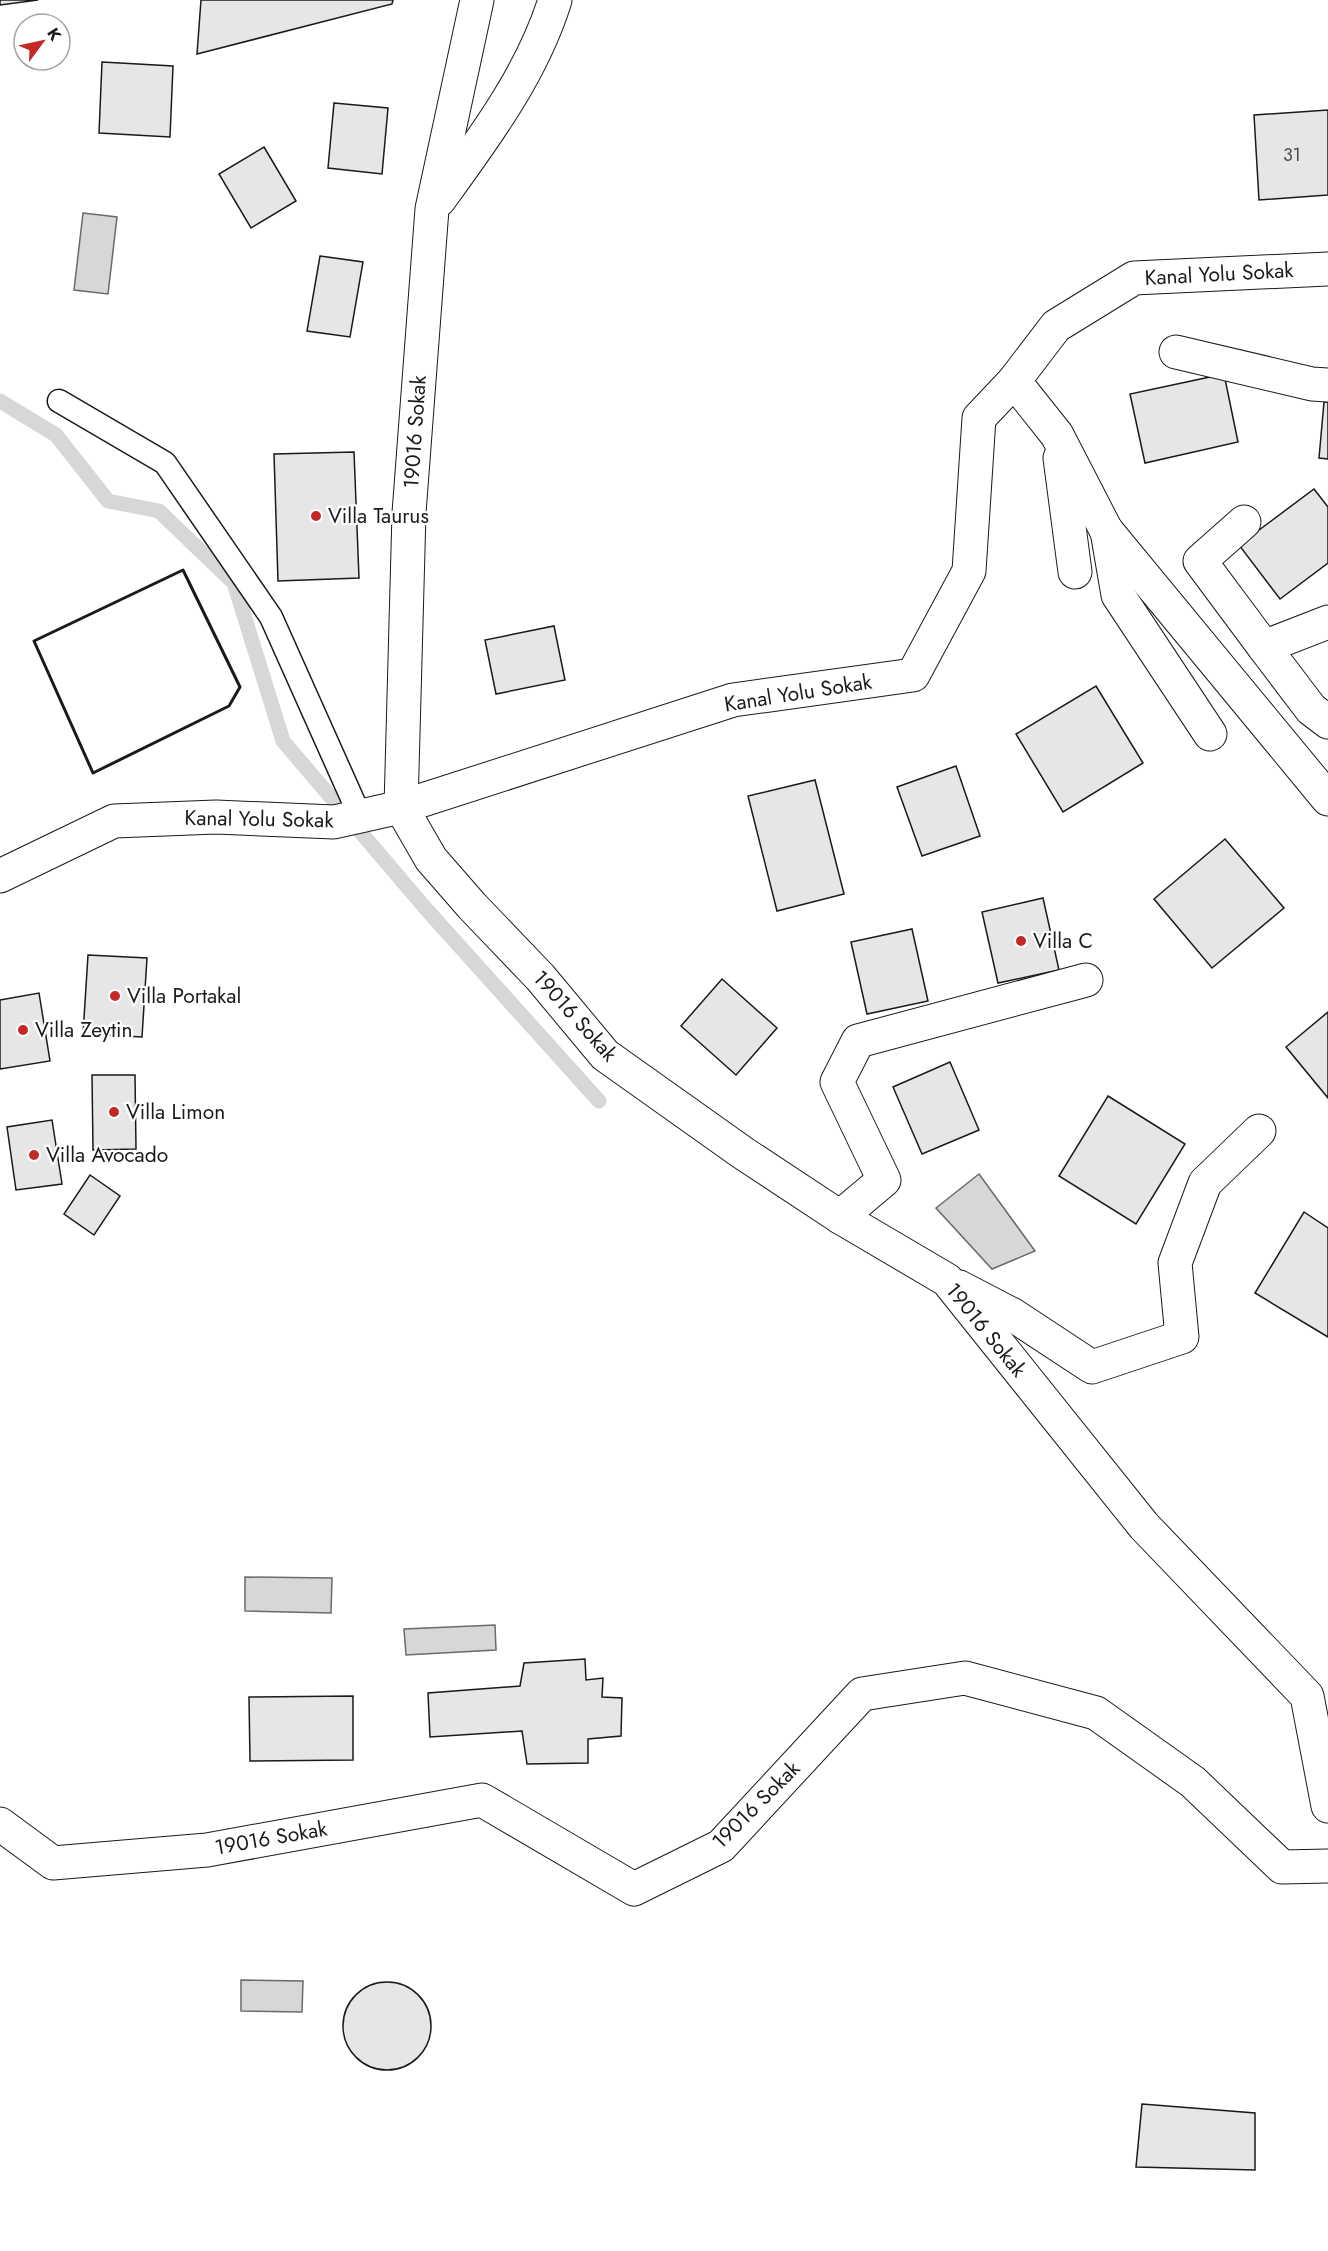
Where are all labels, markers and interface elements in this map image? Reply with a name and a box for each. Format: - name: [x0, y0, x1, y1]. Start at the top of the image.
- north arrow: [12, 12, 72, 72]
- text: K: [41, 23, 67, 46]
- house number: 31: [1283, 142, 1301, 168]
- street label: Kanal Yolu Sokak: [1144, 255, 1295, 293]
- street label: 19016 Sokak: [396, 374, 434, 490]
- place label: Villa Taurus: [328, 501, 429, 531]
- marker: Villa Taurus: [309, 509, 323, 523]
- street label: Kanal Yolu Sokak: [722, 666, 875, 719]
- street label: Kanal Yolu Sokak: [184, 803, 335, 835]
- place label: Villa C: [1033, 926, 1093, 956]
- marker: Villa C: [1014, 934, 1028, 948]
- street label: 19016 Sokak: [526, 964, 625, 1069]
- place label: Villa Portakal: [127, 981, 241, 1011]
- marker: Villa Portakal: [108, 989, 122, 1003]
- place label: Villa Zeytin: [35, 1015, 132, 1045]
- marker: Villa Zeytin: [16, 1023, 30, 1037]
- place label: Villa Limon: [126, 1097, 225, 1127]
- marker: Villa Limon: [107, 1105, 121, 1119]
- place label: Villa Avocado: [46, 1140, 168, 1170]
- marker: Villa Avocado: [27, 1148, 41, 1162]
- street label: 19016 Sokak: [939, 1276, 1034, 1384]
- street label: 19016 Sokak: [705, 1754, 807, 1856]
- street label: 19016 Sokak: [212, 1813, 330, 1863]

